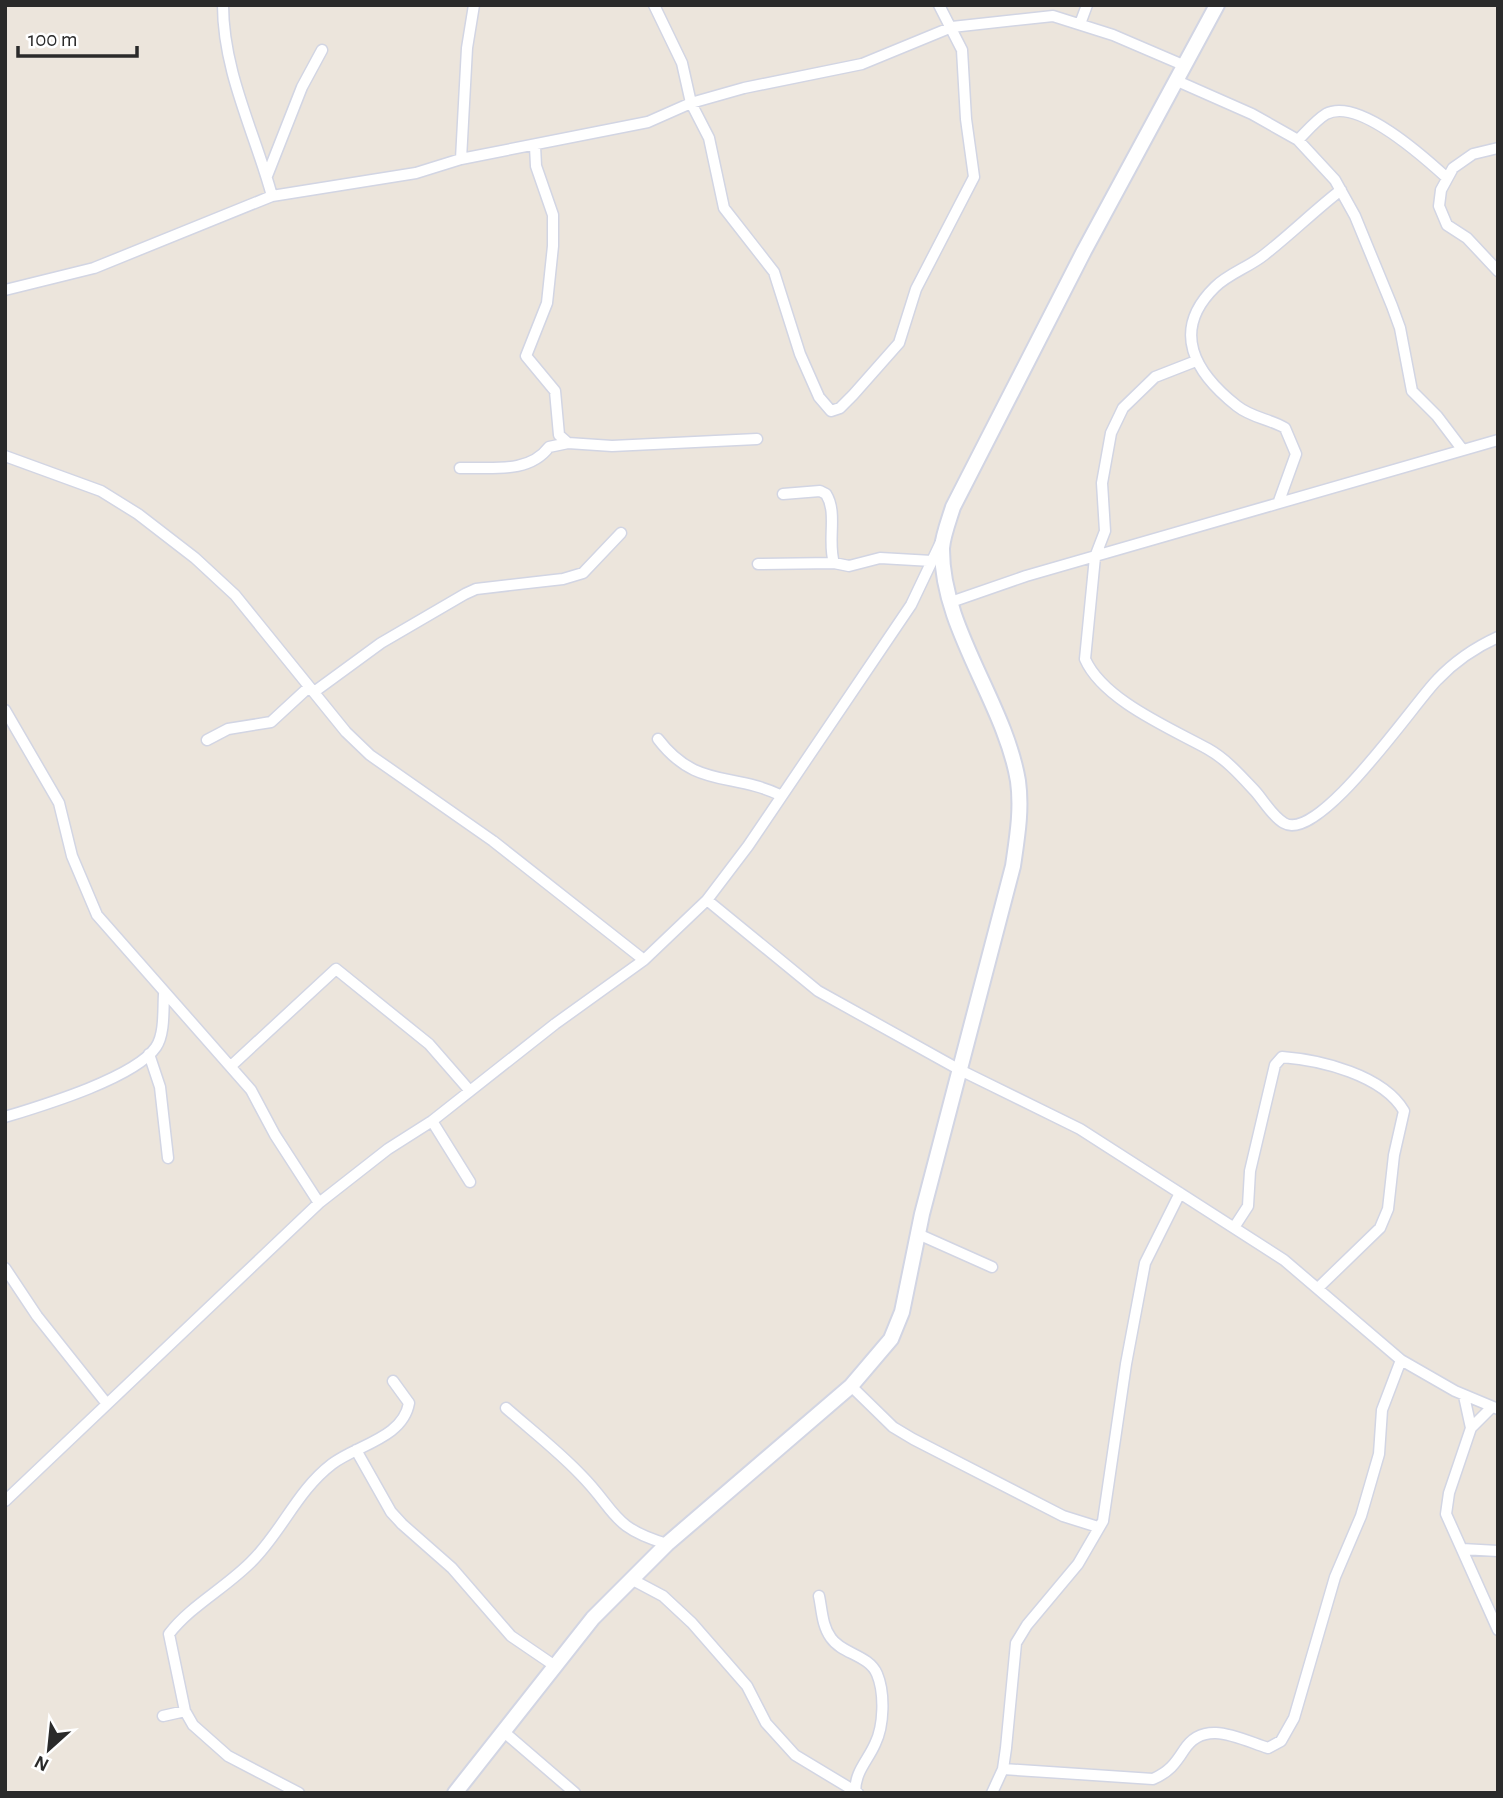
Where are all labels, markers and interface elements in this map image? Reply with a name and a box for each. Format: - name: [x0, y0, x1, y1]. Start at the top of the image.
- scale bar: [18, 14, 136, 58]
- text: 100 m: [28, 29, 78, 50]
- north arrow: [14, 1714, 84, 1784]
- text: N: [32, 1751, 52, 1774]

